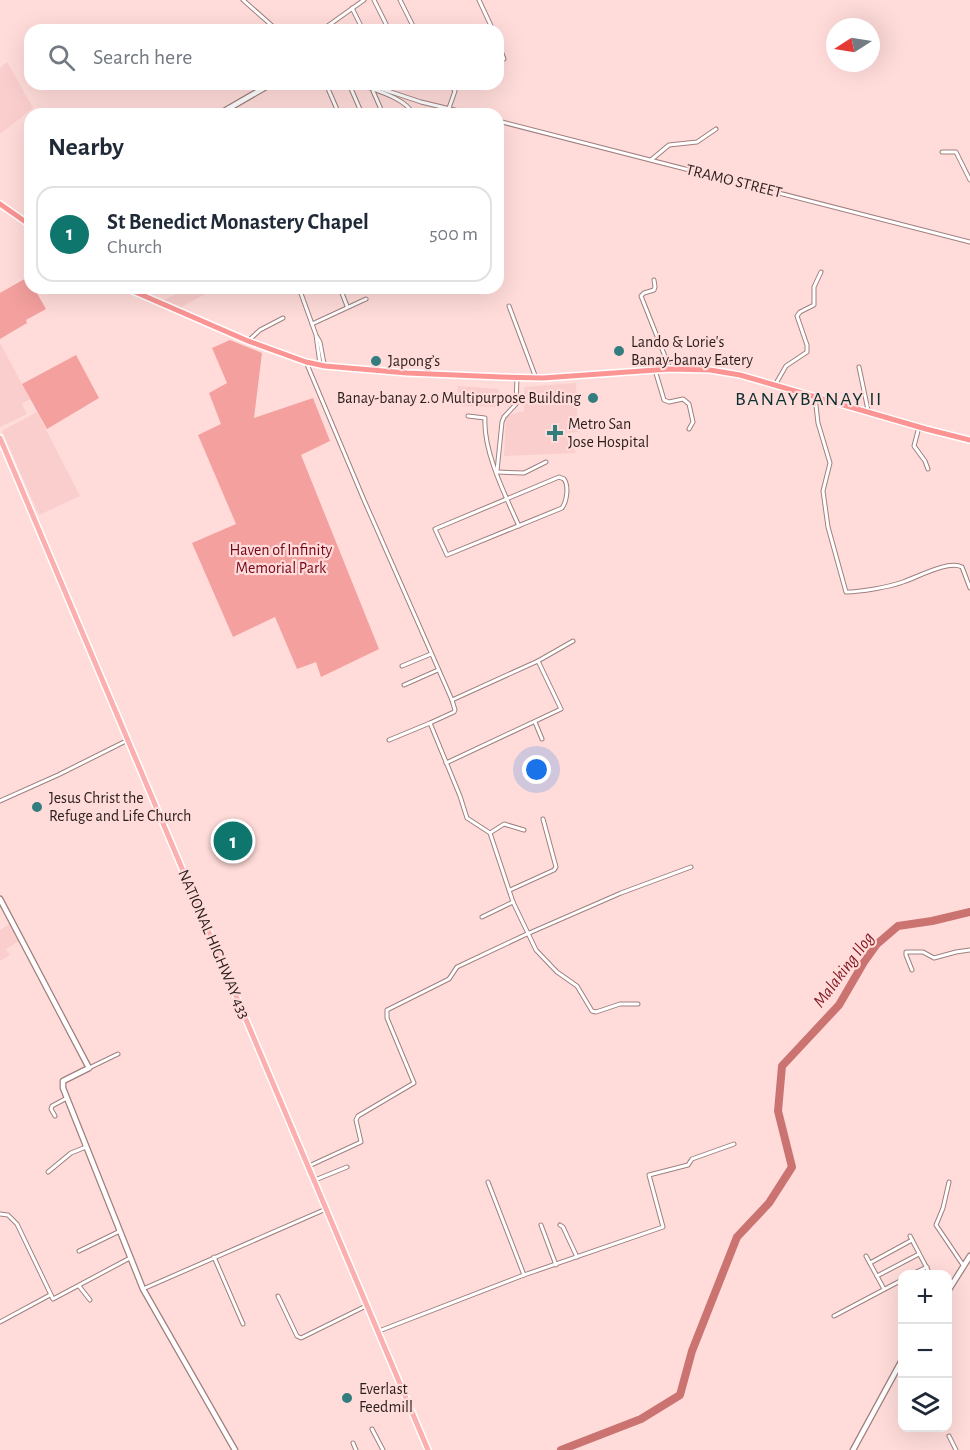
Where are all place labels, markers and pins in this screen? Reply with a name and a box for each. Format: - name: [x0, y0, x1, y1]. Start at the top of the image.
- place label: Lando & Lorie's Banay-banay Eatery: [631, 334, 753, 369]
- marker: Lando & Lorie's Banay-banay Eatery: [612, 344, 626, 358]
- place label: Japong’s: [388, 353, 440, 369]
- marker: Japong’s: [369, 354, 383, 368]
- place label: Banay-banay 2.0 Multipurpose Building: [337, 390, 581, 407]
- marker: Banay-banay 2.0 Multipurpose Building: [586, 391, 600, 405]
- place label: Metro San Jose Hospital: [568, 416, 649, 450]
- marker: Metro San Jose Hospital: [546, 424, 564, 442]
- place label: Jesus Christ the Refuge and Life Church: [49, 790, 191, 824]
- marker: Jesus Christ the Refuge and Life Church: [30, 800, 44, 814]
- pin: 1: [214, 818, 252, 864]
- place label: Everlast Feedmill: [359, 1381, 413, 1415]
- marker: Everlast Feedmill: [340, 1391, 354, 1405]

